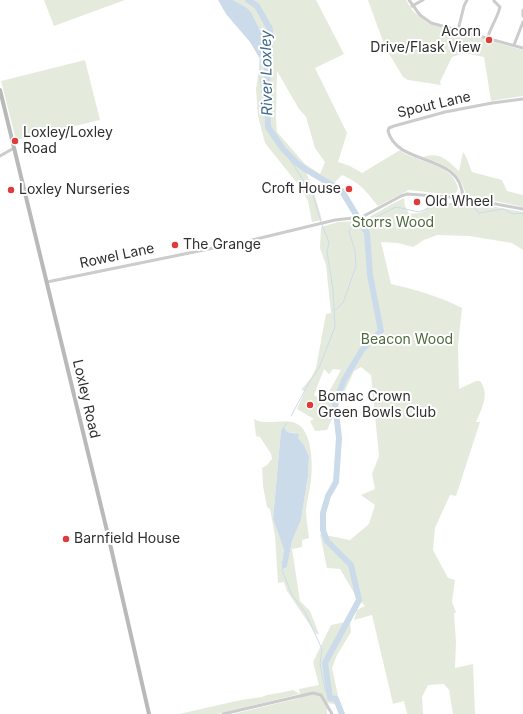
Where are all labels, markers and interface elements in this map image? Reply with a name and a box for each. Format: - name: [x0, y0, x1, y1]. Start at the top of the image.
- place label: Acorn Drive/Flask View: [370, 24, 481, 56]
- water label: River Loxley: [257, 30, 277, 116]
- marker: Acorn Drive/Flask View: [484, 35, 494, 45]
- street label: Spout Lane: [396, 88, 472, 122]
- place label: Loxley/Loxley Road: [23, 125, 113, 158]
- marker: Loxley/Loxley Road: [10, 136, 20, 146]
- place label: Croft House: [261, 181, 341, 197]
- place label: Loxley Nurseries: [19, 182, 130, 198]
- marker: Croft House: [344, 184, 354, 194]
- marker: Loxley Nurseries: [6, 185, 16, 195]
- place label: Old Wheel: [425, 194, 493, 210]
- marker: Old Wheel: [412, 197, 422, 207]
- park label: Storrs Wood: [352, 215, 434, 231]
- place label: The Grange: [183, 237, 261, 253]
- street label: Rowel Lane: [78, 240, 156, 272]
- marker: The Grange: [170, 240, 180, 250]
- park label: Beacon Wood: [361, 332, 453, 348]
- street label: Loxley Road: [69, 358, 103, 440]
- place label: Bomac Crown Green Bowls Club: [318, 389, 436, 422]
- marker: Bomac Crown Green Bowls Club: [305, 400, 315, 410]
- place label: Barnfield House: [74, 531, 180, 547]
- marker: Barnfield House: [61, 534, 71, 544]

